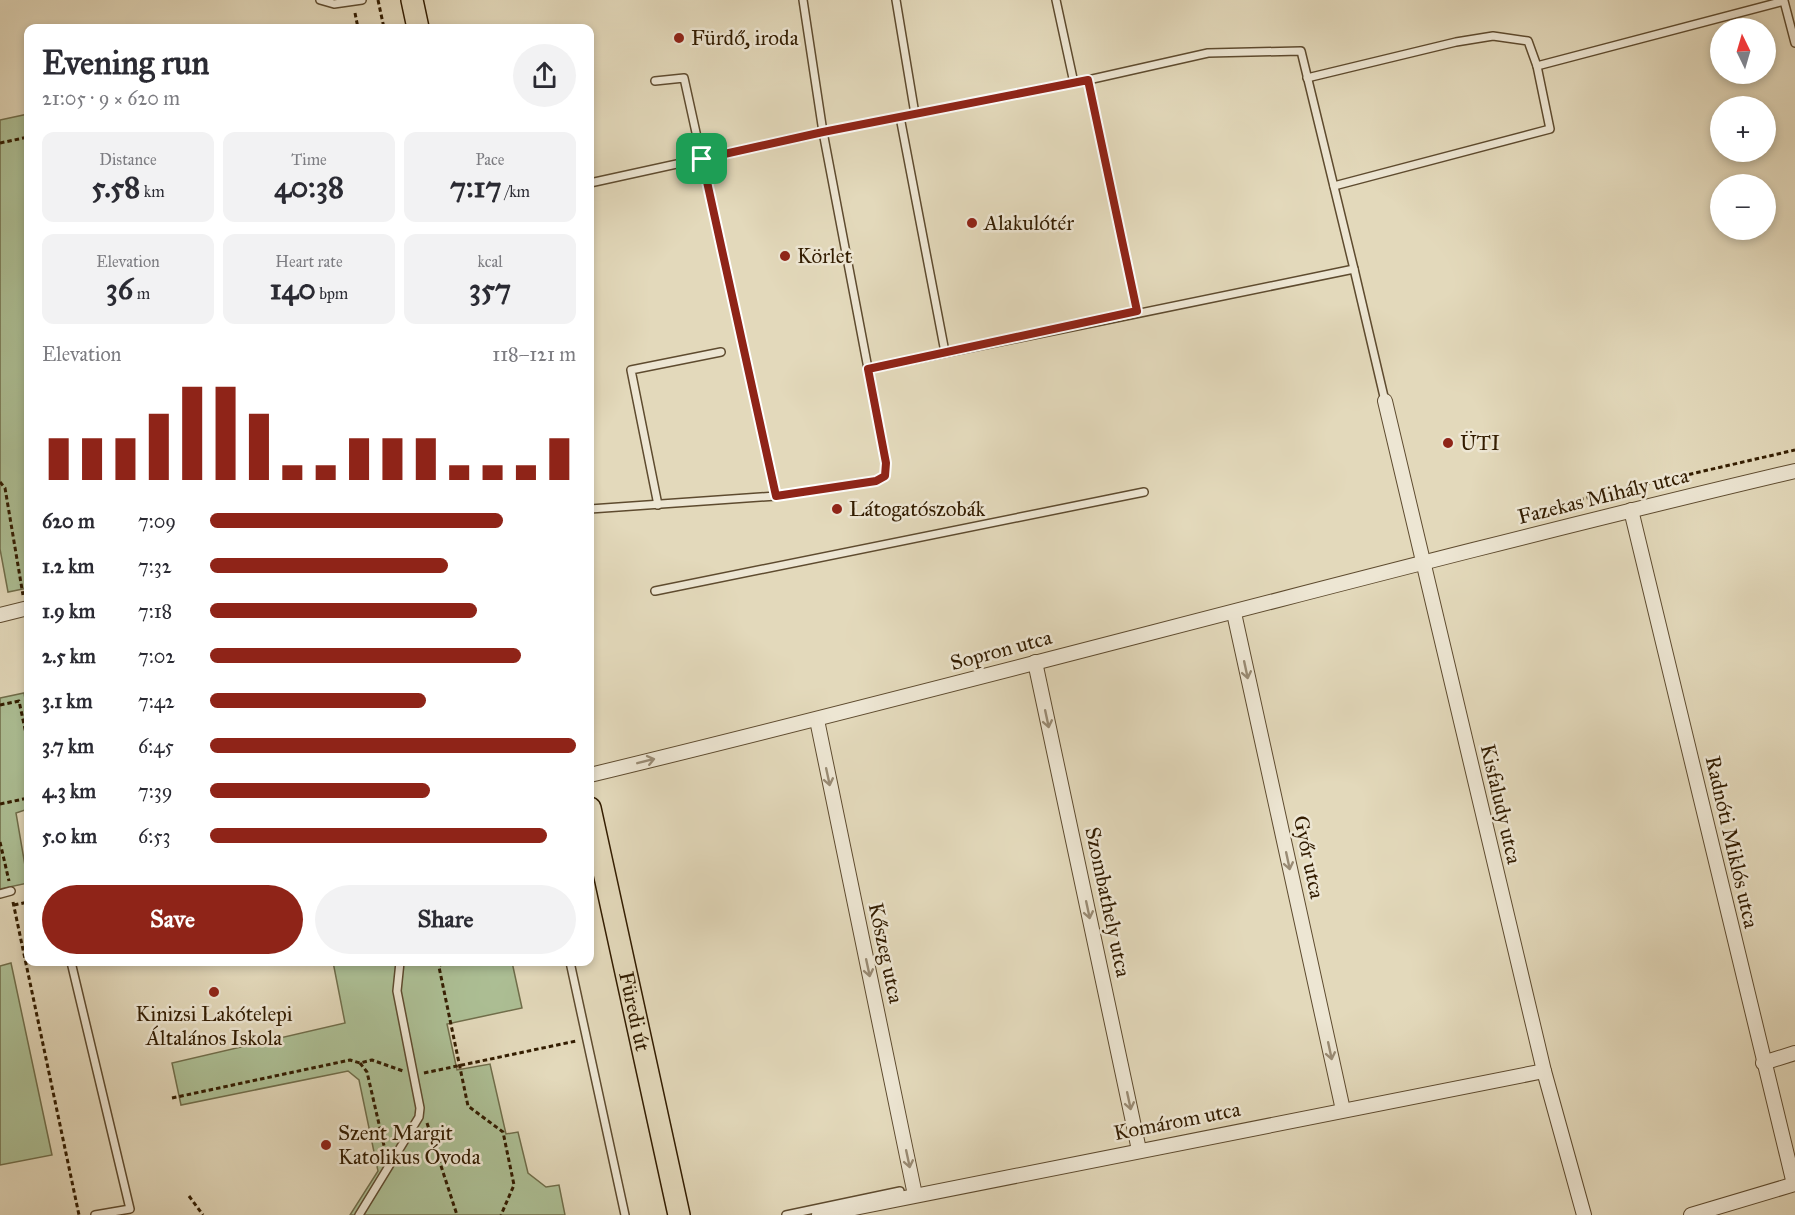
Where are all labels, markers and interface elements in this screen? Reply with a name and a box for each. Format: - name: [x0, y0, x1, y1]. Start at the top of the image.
- north arrow: [1710, 18, 1776, 84]
- map controls: [1710, 18, 1776, 240]
- place label: Fürdő, iroda: [691, 25, 799, 51]
- marker: Fürdő, iroda: [672, 31, 686, 45]
- text: Evening run: [42, 43, 209, 83]
- button: share: [513, 44, 576, 107]
- text: 21:05 · 9 × 620 m: [42, 86, 180, 110]
- button: +: [1710, 96, 1776, 162]
- pin: [676, 133, 727, 184]
- icon: arrive: [685, 142, 718, 175]
- text: Distance: [99, 150, 157, 169]
- text: Time: [291, 150, 327, 169]
- text: Pace: [475, 150, 505, 169]
- text: 5.58: [91, 169, 140, 205]
- text: 40:38: [274, 169, 344, 205]
- text: 7:17: [450, 169, 501, 205]
- button: −: [1710, 174, 1776, 240]
- text: km: [140, 182, 165, 201]
- text: /km: [501, 182, 530, 201]
- place label: Alakulótér: [983, 210, 1074, 236]
- marker: Alakulótér: [965, 216, 979, 230]
- place label: Körlet: [797, 243, 852, 269]
- marker: Körlet: [778, 249, 792, 263]
- text: Elevation: [96, 252, 160, 271]
- text: Heart rate: [275, 252, 343, 271]
- text: kcal: [477, 252, 503, 271]
- text: 36: [106, 271, 133, 307]
- text: 140: [270, 271, 316, 307]
- text: 357: [469, 271, 511, 307]
- text: m: [133, 284, 150, 303]
- text: bpm: [316, 284, 348, 303]
- text: Elevation: [42, 342, 121, 366]
- text: 118–121 m: [492, 342, 576, 366]
- place label: ÜTI: [1460, 430, 1500, 456]
- marker: ÜTI: [1441, 436, 1455, 450]
- street label: Fazekas Mihály utca: [1515, 462, 1691, 530]
- place label: Látogatószobák: [849, 496, 986, 522]
- marker: Látogatószobák: [830, 502, 844, 516]
- text: 620 m: [42, 509, 95, 533]
- text: 7:09: [138, 509, 176, 533]
- text: 1.2 km: [42, 554, 94, 578]
- text: 7:32: [138, 554, 172, 578]
- text: 1.9 km: [42, 599, 95, 623]
- text: 7:18: [138, 599, 172, 623]
- street label: Sopron utca: [947, 624, 1055, 676]
- text: 2.5 km: [42, 644, 96, 668]
- text: 7:02: [138, 644, 175, 668]
- one-way arrow: [1241, 660, 1253, 679]
- text: 3.1 km: [42, 689, 92, 713]
- text: 7:42: [138, 689, 175, 713]
- one-way arrow: [1042, 710, 1054, 729]
- text: 3.7 km: [42, 734, 94, 758]
- text: 6:45: [138, 734, 174, 758]
- street label: Kisfaludy utca: [1475, 742, 1527, 867]
- street label: Radnóti Miklós utca: [1700, 753, 1764, 931]
- one-way arrow: [637, 754, 656, 766]
- one-way arrow: [823, 768, 835, 787]
- text: 4.3 km: [42, 779, 96, 803]
- text: 7:39: [138, 779, 172, 803]
- street label: Győr utca: [1288, 813, 1331, 901]
- text: 5.0 km: [42, 824, 97, 848]
- text: 6:53: [138, 824, 171, 848]
- street label: Szombathely utca: [1079, 825, 1137, 980]
- one-way arrow: [1283, 850, 1294, 870]
- button: Save: [42, 885, 303, 954]
- button: Share: [315, 885, 576, 954]
- street label: Kőszeg utca: [863, 900, 909, 1006]
- one-way arrow: [1083, 900, 1094, 919]
- one-way arrow: [863, 958, 874, 978]
- street label: Füredi út: [613, 969, 656, 1054]
- marker: Kinizsi Lakótelepi Általános Iskola: [207, 985, 221, 999]
- place label: Kinizsi Lakótelepi Általános Iskola: [136, 1001, 293, 1051]
- one-way arrow: [1324, 1041, 1336, 1060]
- one-way arrow: [1124, 1091, 1135, 1110]
- street label: Komárom utca: [1111, 1096, 1243, 1146]
- place label: Szent Margit Katolikus Óvoda: [338, 1120, 481, 1170]
- marker: Szent Margit Katolikus Óvoda: [319, 1138, 333, 1152]
- one-way arrow: [903, 1149, 914, 1168]

